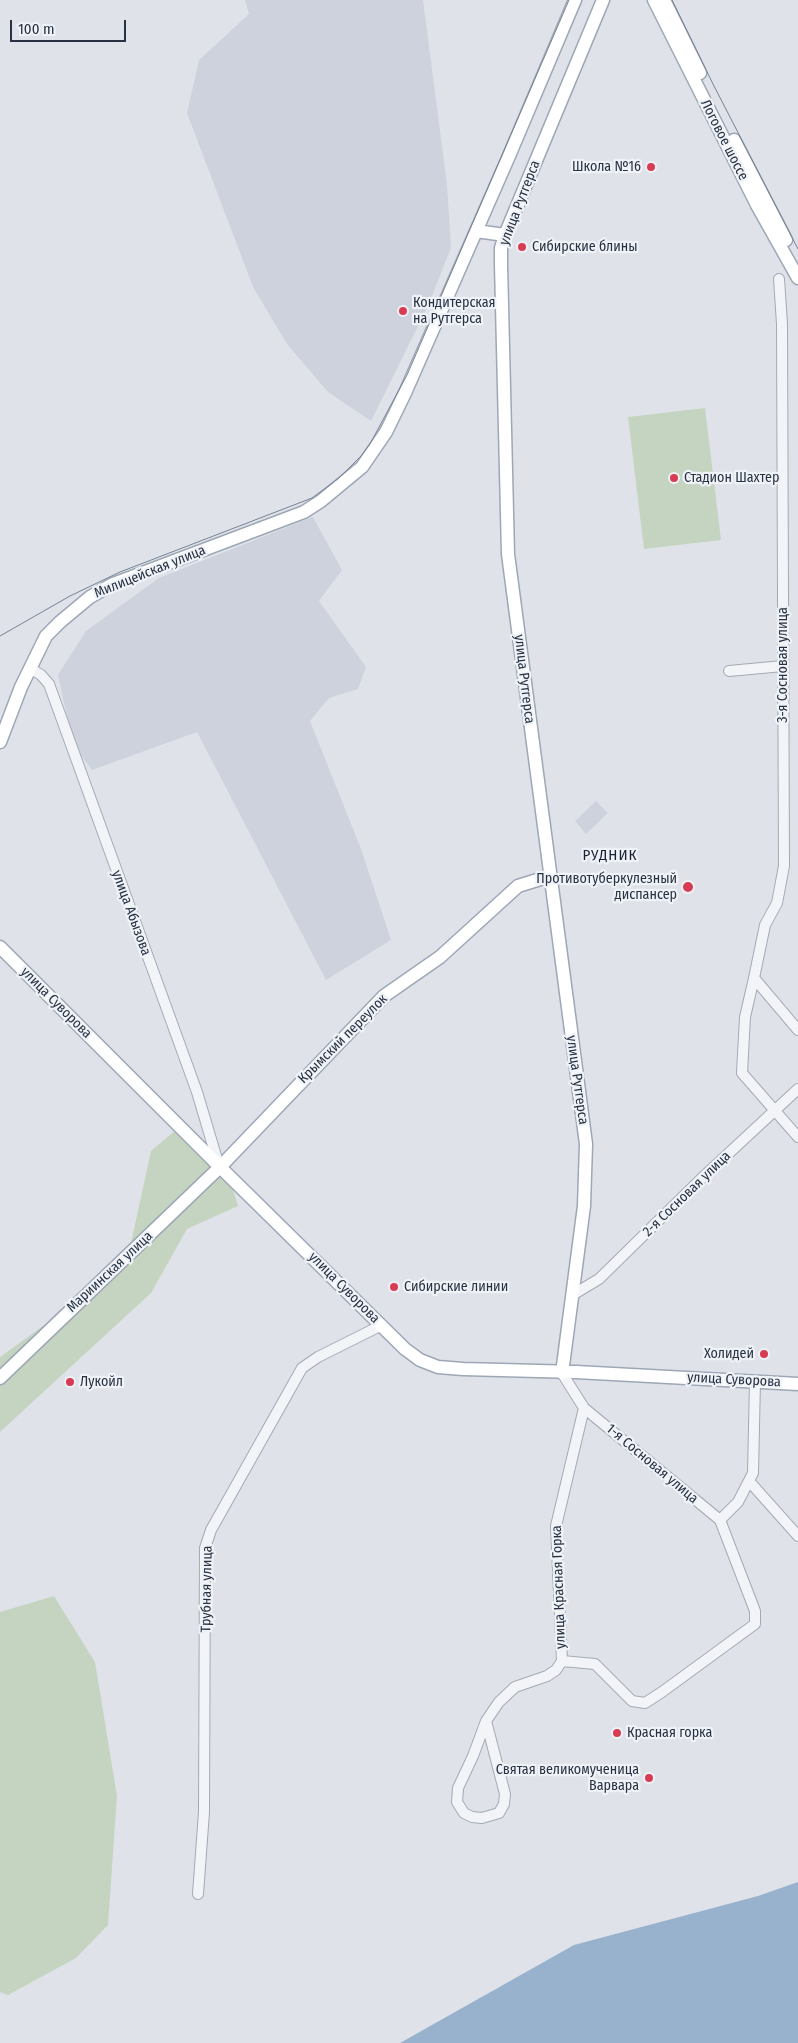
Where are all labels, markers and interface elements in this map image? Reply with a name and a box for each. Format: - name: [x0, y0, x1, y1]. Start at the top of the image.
- scale bar: [12, 10, 129, 42]
- text: 100 m: [18, 20, 55, 38]
- street label: Логовое шоссе: [696, 97, 752, 183]
- street label: улица Рутгерса: [496, 158, 544, 248]
- place label: Школа №16: [572, 159, 641, 175]
- marker: Школа №16: [645, 161, 657, 173]
- place label: Сибирские блины: [532, 239, 638, 255]
- marker: Сибирские блины: [516, 241, 528, 253]
- place label: Кондитерская на Рутгерса: [413, 295, 496, 328]
- marker: Кондитерская на Рутгерса: [397, 305, 409, 317]
- place label: Стадион Шахтер: [684, 470, 779, 486]
- marker: Стадион Шахтер: [668, 472, 680, 484]
- street label: Милицейская улица: [92, 542, 208, 602]
- street label: 3-я Сосновая улица: [775, 607, 791, 723]
- street label: улица Рутгерса: [510, 633, 538, 725]
- district label: РУДНИК: [582, 847, 638, 865]
- street label: улица Абызова: [108, 868, 154, 958]
- place label: Противотуберкулезный диспансер: [536, 871, 677, 904]
- marker: Противотуберкулезный диспансер: [681, 880, 695, 894]
- street label: улица Суворова: [17, 964, 95, 1042]
- street label: Крымский переулок: [295, 991, 391, 1087]
- street label: улица Рутгерса: [562, 1034, 592, 1126]
- street label: 2-я Сосновая улица: [640, 1148, 734, 1240]
- street label: Мариинская улица: [64, 1228, 156, 1316]
- street label: улица Суворова: [305, 1249, 383, 1327]
- place label: Сибирские линии: [404, 1279, 508, 1295]
- marker: Сибирские линии: [388, 1281, 400, 1293]
- place label: Холидей: [704, 1346, 754, 1362]
- marker: Холидей: [758, 1348, 770, 1360]
- street label: улица Суворова: [687, 1369, 781, 1391]
- place label: Лукойл: [80, 1374, 123, 1390]
- marker: Лукойл: [64, 1376, 76, 1388]
- street label: 1-я Сосновая улица: [603, 1421, 701, 1507]
- street label: улица Красная Горка: [548, 1525, 570, 1649]
- street label: Трубная улица: [198, 1545, 216, 1633]
- place label: Красная горка: [627, 1725, 712, 1741]
- marker: Красная горка: [611, 1727, 623, 1739]
- place label: Святая великомученица Варвара: [496, 1762, 639, 1794]
- marker: Святая великомученица Варвара: [643, 1772, 655, 1784]

